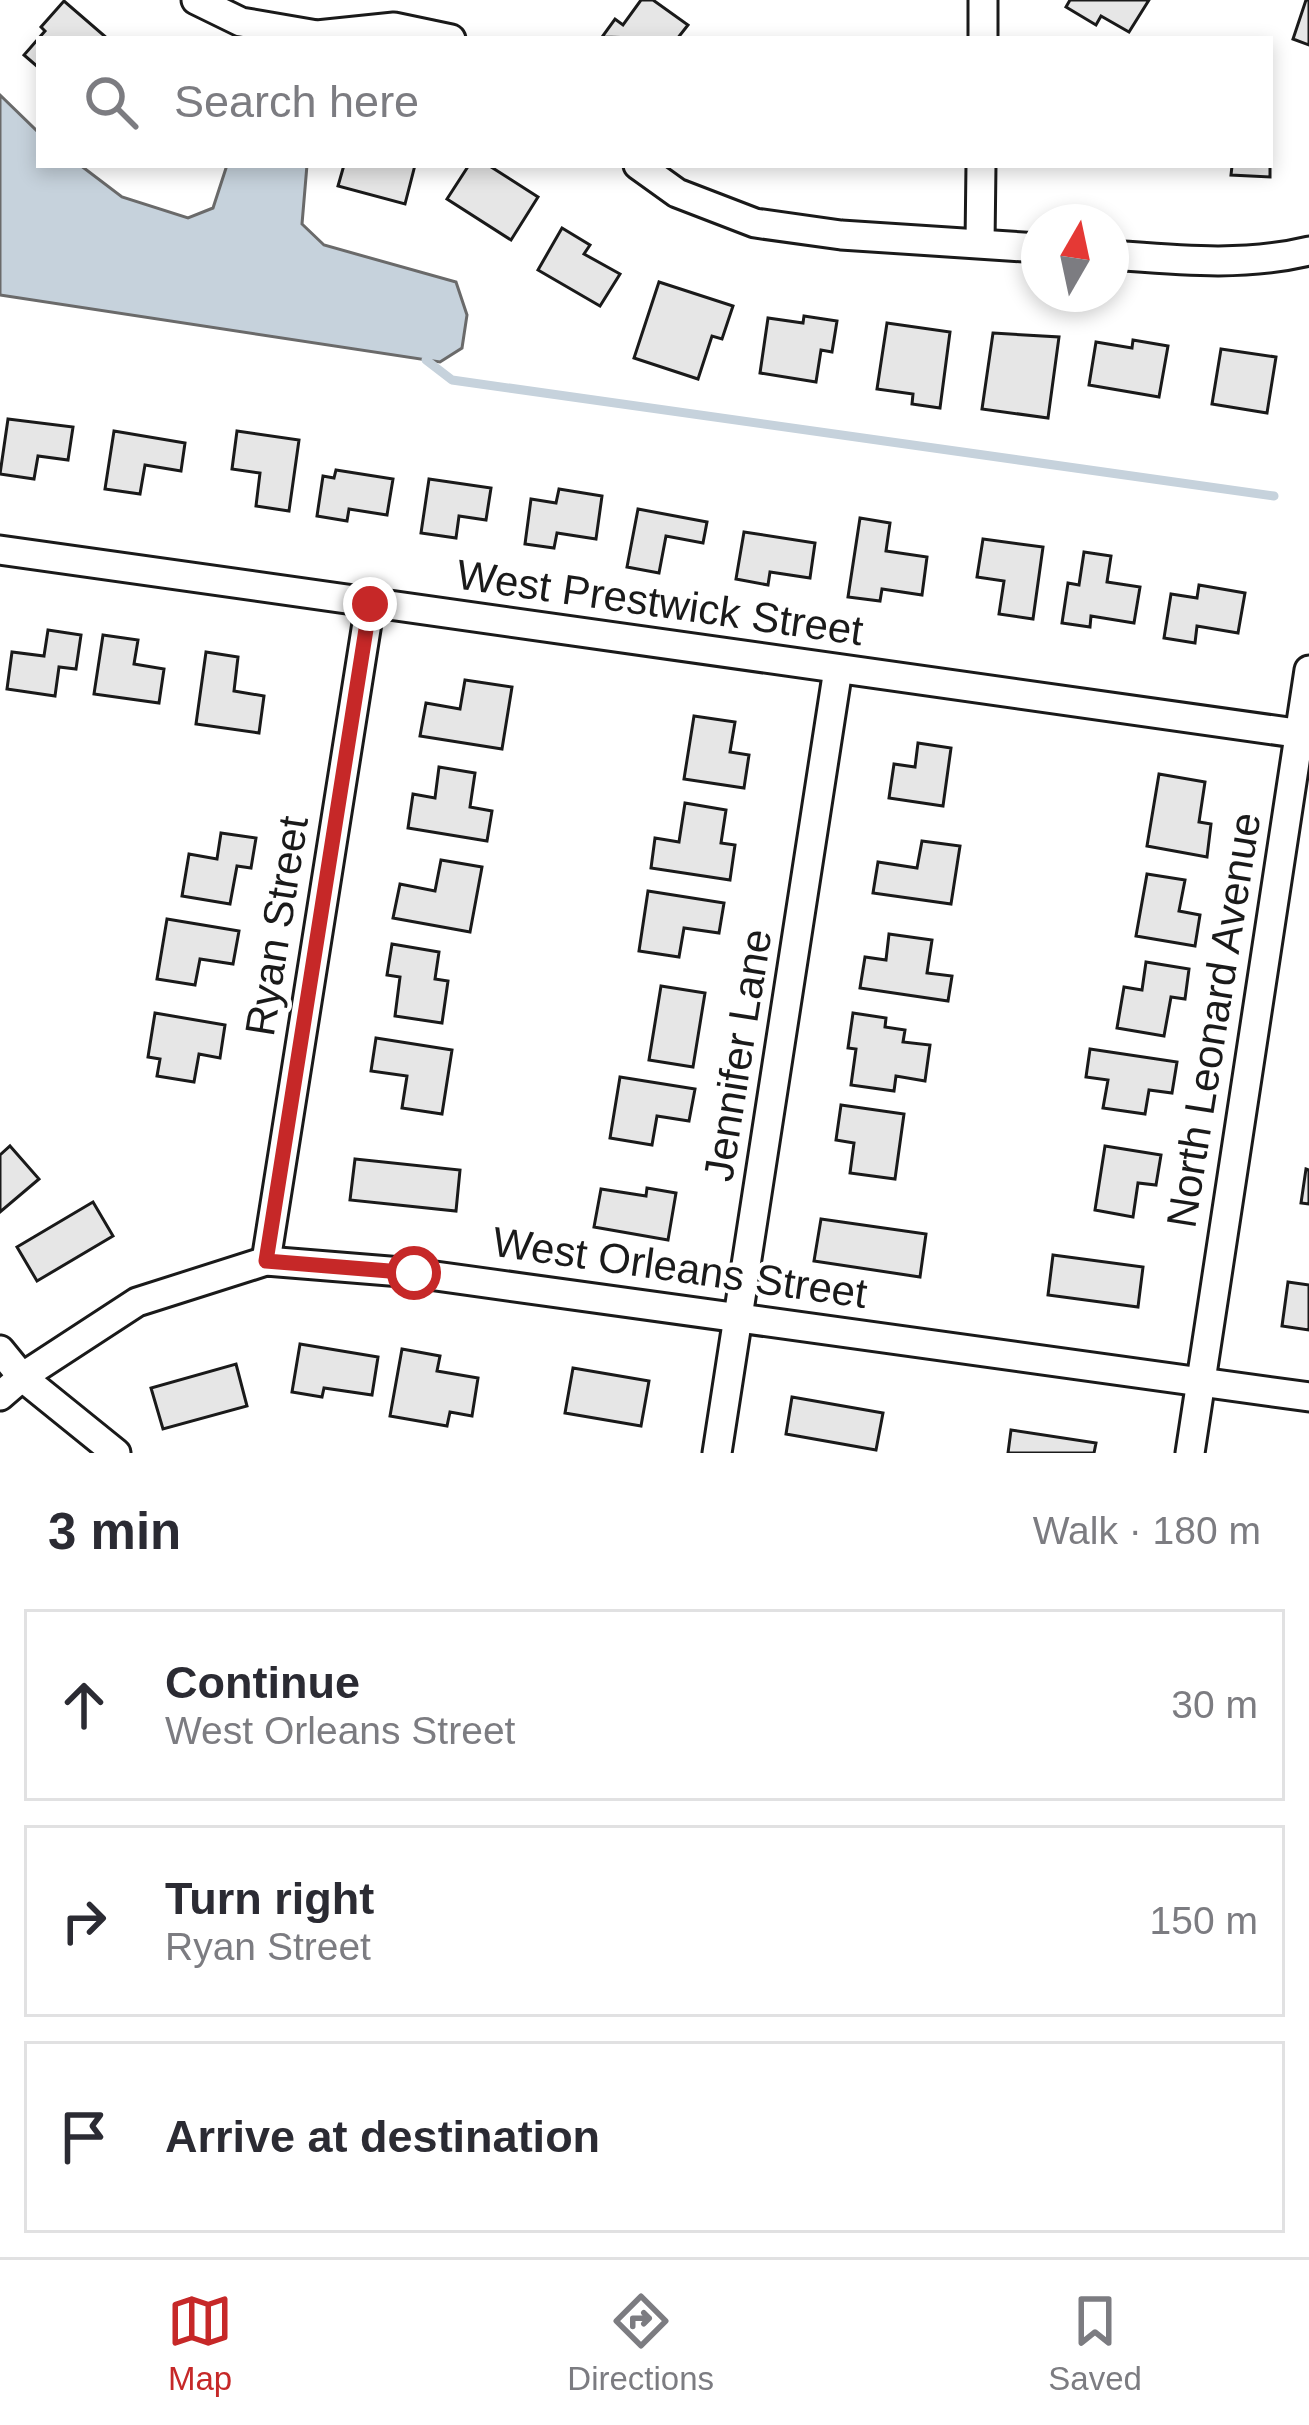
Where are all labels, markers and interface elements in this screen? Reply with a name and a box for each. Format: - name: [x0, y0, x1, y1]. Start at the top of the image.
- search box: [36, 36, 1273, 168]
- icon: search: [78, 69, 144, 135]
- text: Search here: [174, 76, 419, 127]
- north arrow: [1021, 204, 1129, 312]
- street label: West Prestwick Street: [454, 551, 867, 654]
- route end: [343, 577, 397, 631]
- street label: North Leonard Avenue: [1157, 809, 1270, 1231]
- street label: Ryan Street: [236, 813, 317, 1039]
- street label: Jennifer Lane: [694, 926, 781, 1184]
- street label: West Orleans Street: [490, 1218, 870, 1317]
- route start: [387, 1246, 441, 1300]
- text: 3 min: [48, 1503, 181, 1560]
- text: Walk · 180 m: [1033, 1509, 1261, 1552]
- text: Continue: [165, 1657, 360, 1708]
- icon: ahead: [51, 1672, 117, 1738]
- text: 30 m: [1171, 1683, 1258, 1726]
- text: West Orleans Street: [165, 1709, 515, 1752]
- text: Turn right: [165, 1873, 374, 1924]
- icon: right: [51, 1888, 117, 1954]
- text: 150 m: [1150, 1899, 1258, 1942]
- text: Ryan Street: [165, 1925, 371, 1968]
- icon: arrive: [51, 2104, 117, 2170]
- text: Arrive at destination: [165, 2111, 600, 2162]
- tab: Map: [167, 2288, 233, 2398]
- tab: Directions: [567, 2288, 714, 2398]
- tab: Saved: [1048, 2288, 1142, 2398]

